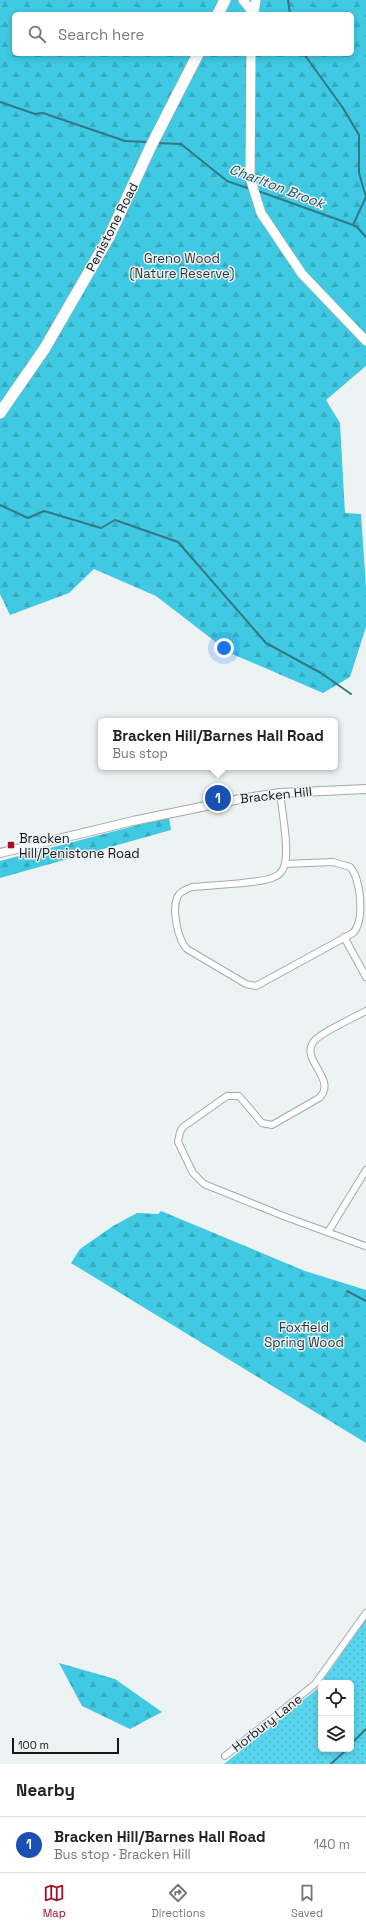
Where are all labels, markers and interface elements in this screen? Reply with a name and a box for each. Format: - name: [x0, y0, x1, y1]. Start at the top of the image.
- search box: [12, 12, 354, 56]
- icon: search: [26, 23, 48, 45]
- text: Search here: [58, 25, 144, 44]
- water label: Charlton Brook: [227, 160, 328, 213]
- street label: Penistone Road: [82, 180, 142, 274]
- park label: Greno Wood (Nature Reserve): [130, 250, 234, 282]
- your location: [214, 638, 234, 658]
- popup: [98, 718, 338, 770]
- text: Bracken Hill/Barnes Hall Road: [112, 726, 324, 745]
- text: Bus stop: [112, 745, 168, 762]
- pin: 1: [205, 783, 231, 813]
- street label: Bracken Hill: [239, 783, 313, 807]
- place label: Bracken Hill/Penistone Road: [19, 830, 140, 862]
- marker: Bracken Hill/Penistone Road: [6, 840, 16, 850]
- park label: Foxfield Spring Wood: [264, 1319, 344, 1351]
- map controls: [318, 1680, 354, 1752]
- button: locate: [318, 1680, 354, 1716]
- street label: Horbury Lane: [229, 1690, 305, 1756]
- button: layers: [318, 1716, 354, 1752]
- scale bar: [12, 1736, 119, 1755]
- text: 100 m: [18, 1738, 49, 1752]
- text: Nearby: [16, 1779, 75, 1801]
- text: Bracken Hill/Barnes Hall Road: [54, 1827, 266, 1846]
- text: 1: [26, 1836, 32, 1853]
- text: 140 m: [314, 1836, 350, 1853]
- text: Bus stop · Bracken Hill: [54, 1846, 191, 1863]
- tab: Map: [43, 1882, 66, 1920]
- tab: Directions: [151, 1882, 205, 1920]
- tab: Saved: [291, 1882, 323, 1920]

